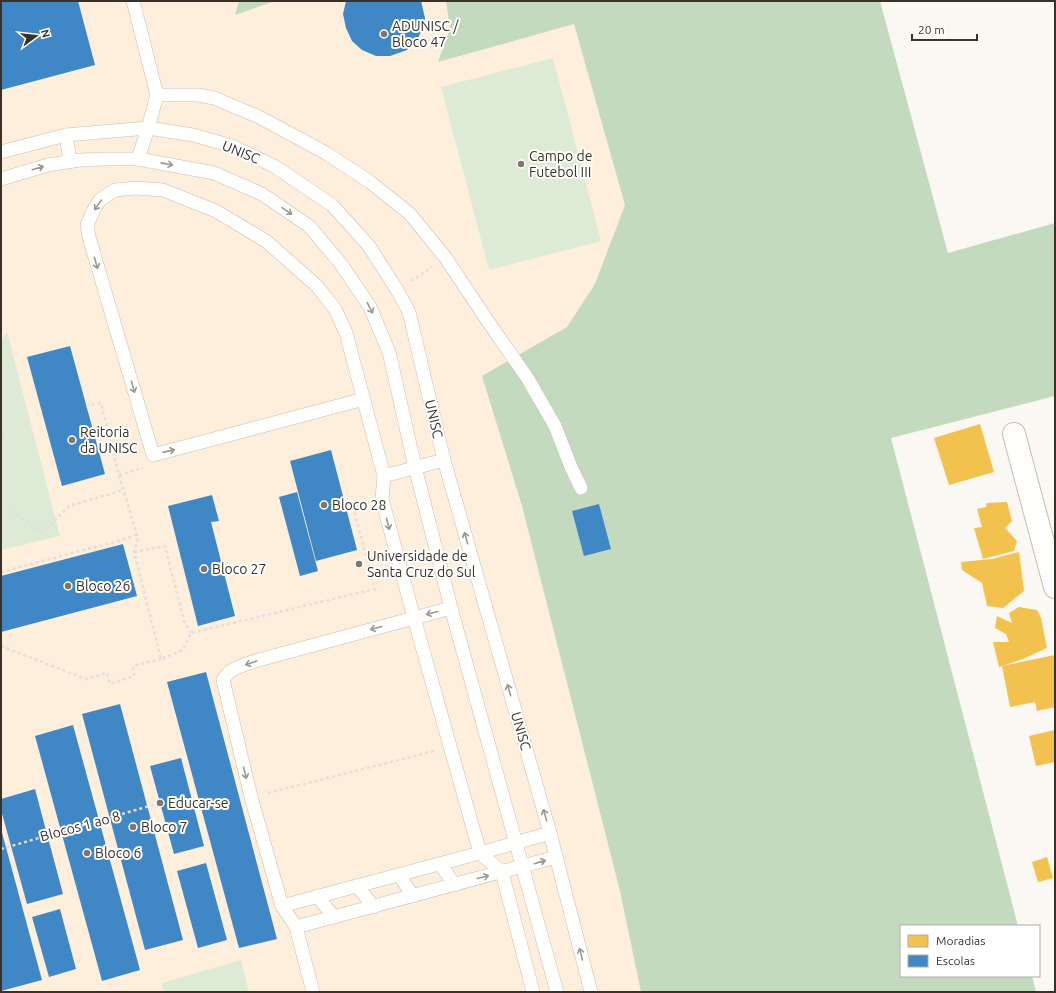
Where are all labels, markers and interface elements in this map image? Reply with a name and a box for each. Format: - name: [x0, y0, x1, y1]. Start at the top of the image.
- north arrow: [16, 16, 56, 56]
- scale bar: [912, 16, 977, 42]
- place label: ADUNISC / Bloco 47: [392, 18, 459, 50]
- text: 20 m: [918, 23, 945, 36]
- text: N: [39, 28, 53, 39]
- marker: ADUNISC / Bloco 47: [379, 29, 389, 39]
- street label: UNISC: [220, 137, 262, 167]
- place label: Campo de Futebol III: [529, 148, 592, 180]
- marker: Campo de Futebol III: [516, 159, 526, 169]
- one-way arrow: [160, 160, 173, 168]
- one-way arrow: [32, 164, 45, 171]
- one-way arrow: [94, 199, 102, 210]
- one-way arrow: [281, 207, 292, 215]
- one-way arrow: [93, 256, 100, 269]
- one-way arrow: [367, 302, 375, 314]
- one-way arrow: [130, 381, 137, 394]
- street label: UNISC: [422, 398, 446, 440]
- place label: Reitoria da UNISC: [80, 424, 138, 456]
- marker: Reitoria da UNISC: [67, 435, 77, 445]
- one-way arrow: [162, 447, 175, 455]
- place label: Bloco 28: [332, 497, 387, 513]
- marker: Bloco 28: [319, 500, 329, 510]
- one-way arrow: [385, 517, 393, 530]
- one-way arrow: [462, 532, 469, 545]
- place label: Universidade de Santa Cruz do Sul: [367, 548, 476, 580]
- marker: Universidade de Santa Cruz do Sul: [354, 559, 364, 569]
- place label: Bloco 27: [212, 561, 266, 577]
- marker: Bloco 27: [199, 564, 209, 574]
- place label: Bloco 26: [76, 578, 131, 594]
- marker: Bloco 26: [63, 581, 73, 591]
- one-way arrow: [426, 610, 439, 617]
- one-way arrow: [370, 625, 383, 633]
- one-way arrow: [245, 659, 257, 667]
- one-way arrow: [505, 684, 512, 697]
- street label: UNISC: [508, 710, 534, 752]
- one-way arrow: [242, 766, 250, 779]
- place label: Educar-se: [168, 795, 228, 811]
- marker: Educar-se: [155, 798, 165, 808]
- street label: Blocos 1 ao 8: [38, 808, 122, 844]
- one-way arrow: [541, 809, 548, 822]
- place label: Bloco 7: [141, 819, 188, 835]
- marker: Bloco 7: [128, 822, 138, 832]
- place label: Bloco 6: [95, 845, 142, 861]
- marker: Bloco 6: [82, 848, 92, 858]
- one-way arrow: [533, 858, 546, 865]
- one-way arrow: [476, 873, 489, 881]
- legend: [900, 925, 1040, 977]
- text: Moradias: [936, 934, 985, 947]
- one-way arrow: [577, 948, 584, 961]
- text: Escolas: [936, 954, 975, 967]

